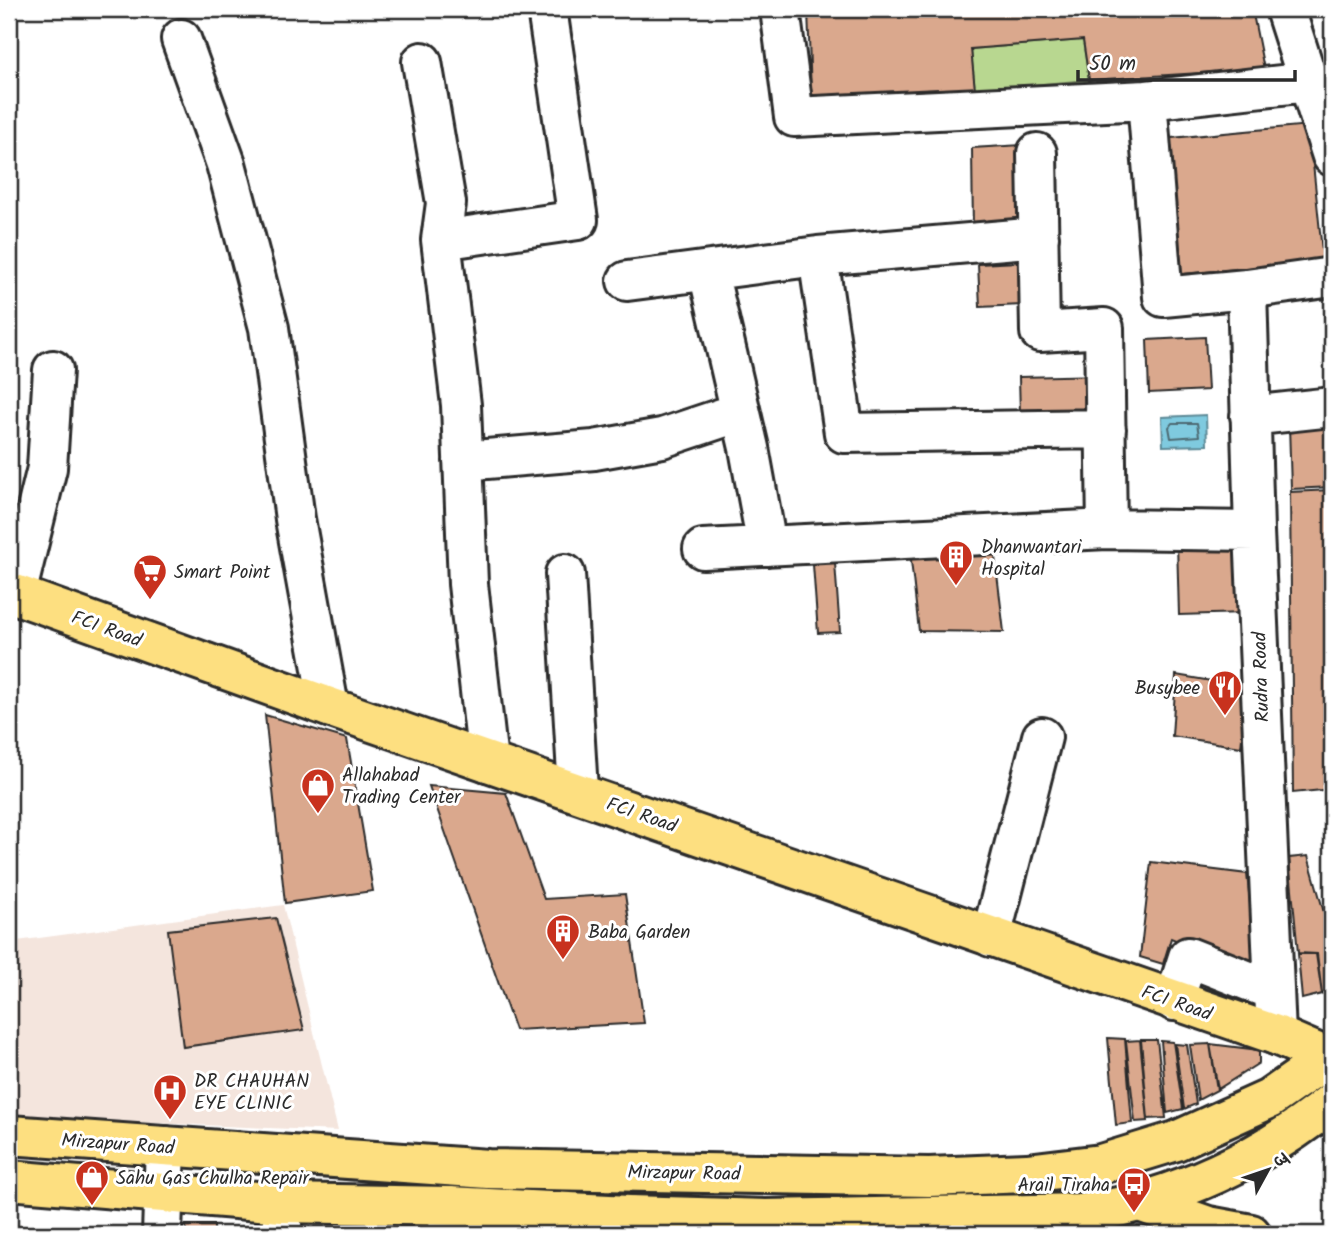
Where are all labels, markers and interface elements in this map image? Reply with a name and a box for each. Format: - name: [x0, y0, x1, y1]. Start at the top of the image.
- scale bar: [1078, 38, 1296, 82]
- text: 50 m: [1089, 48, 1136, 81]
- place label: Dhanwantari Hospital: [981, 533, 1083, 585]
- building icon: Dhanwantari Hospital: [937, 538, 975, 587]
- supermarket icon: Smart Point: [131, 552, 169, 601]
- place label: Smart Point: [174, 558, 271, 588]
- street label: FCI Road: [67, 603, 146, 657]
- street label: Rudra Road: [1245, 631, 1279, 723]
- restaurant icon: Busybee: [1206, 668, 1244, 717]
- place label: Busybee: [1135, 674, 1200, 704]
- place label: Allahabad Trading Center: [342, 761, 462, 813]
- shop icon: Allahabad Trading Center: [299, 766, 337, 815]
- street label: FCI Road: [602, 790, 681, 842]
- building icon: Baba Garden: [544, 912, 582, 961]
- place label: Baba Garden: [588, 918, 691, 948]
- street label: FCI Road: [1137, 978, 1216, 1030]
- place label: DR CHAUHAN EYE CLINIC: [194, 1067, 309, 1119]
- hospital icon: DR CHAUHAN EYE CLINIC: [151, 1072, 189, 1121]
- street label: Mirzapur Road: [60, 1126, 176, 1164]
- north arrow: [1232, 1134, 1302, 1204]
- text: उ: [1264, 1146, 1297, 1178]
- shop icon: Sahu Gas Chulha Repair: [73, 1158, 111, 1207]
- street label: Mirzapur Road: [627, 1158, 741, 1190]
- place label: Sahu Gas Chulha Repair: [116, 1164, 310, 1194]
- bus stop icon: Arail Tiraha: [1115, 1165, 1153, 1214]
- place label: Arail Tiraha: [1017, 1171, 1110, 1201]

